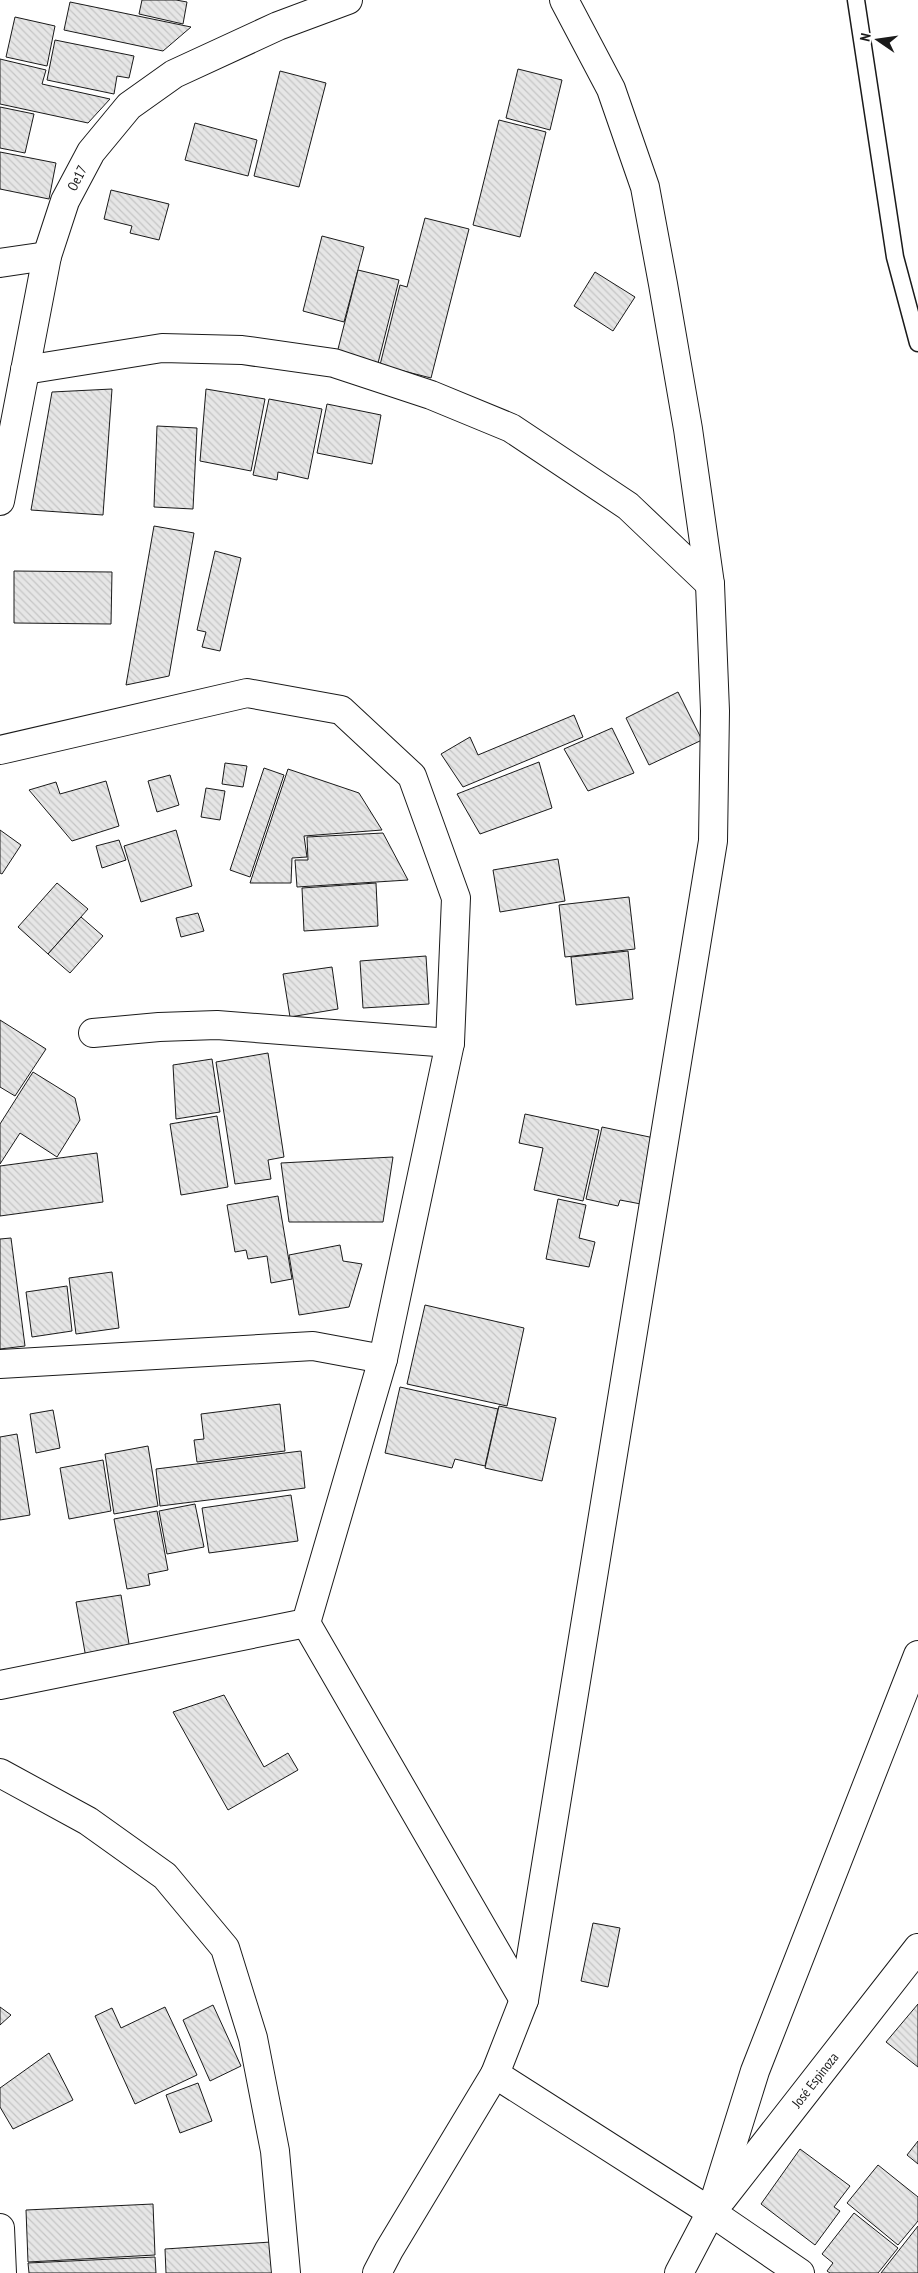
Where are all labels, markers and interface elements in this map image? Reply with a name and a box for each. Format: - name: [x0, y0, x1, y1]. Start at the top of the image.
- north arrow: [853, 15, 903, 65]
- text: N: [856, 31, 875, 43]
- street label: Oe17: [63, 162, 91, 194]
- street label: José Espinoza: [787, 2049, 842, 2112]

